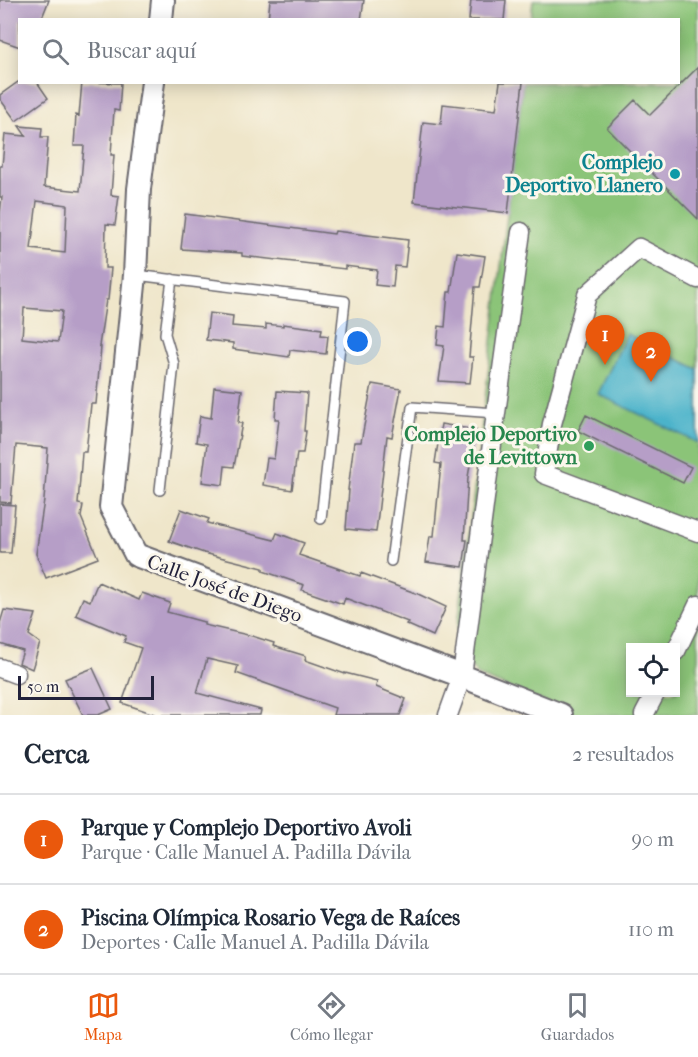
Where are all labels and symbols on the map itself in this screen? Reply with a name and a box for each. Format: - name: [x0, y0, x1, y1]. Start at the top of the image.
- place label: Complejo Deportivo Llanero: [505, 151, 663, 197]
- marker: Complejo Deportivo Llanero: [668, 167, 682, 181]
- pin: 1: [586, 316, 624, 365]
- your location: [343, 327, 372, 356]
- pin: 2: [632, 332, 670, 382]
- place label: Complejo Deportivo de Levittown: [404, 423, 577, 469]
- marker: Complejo Deportivo de Levittown: [582, 439, 596, 453]
- street label: Calle José de Diego: [144, 550, 306, 627]
- scale bar: [18, 673, 154, 700]

